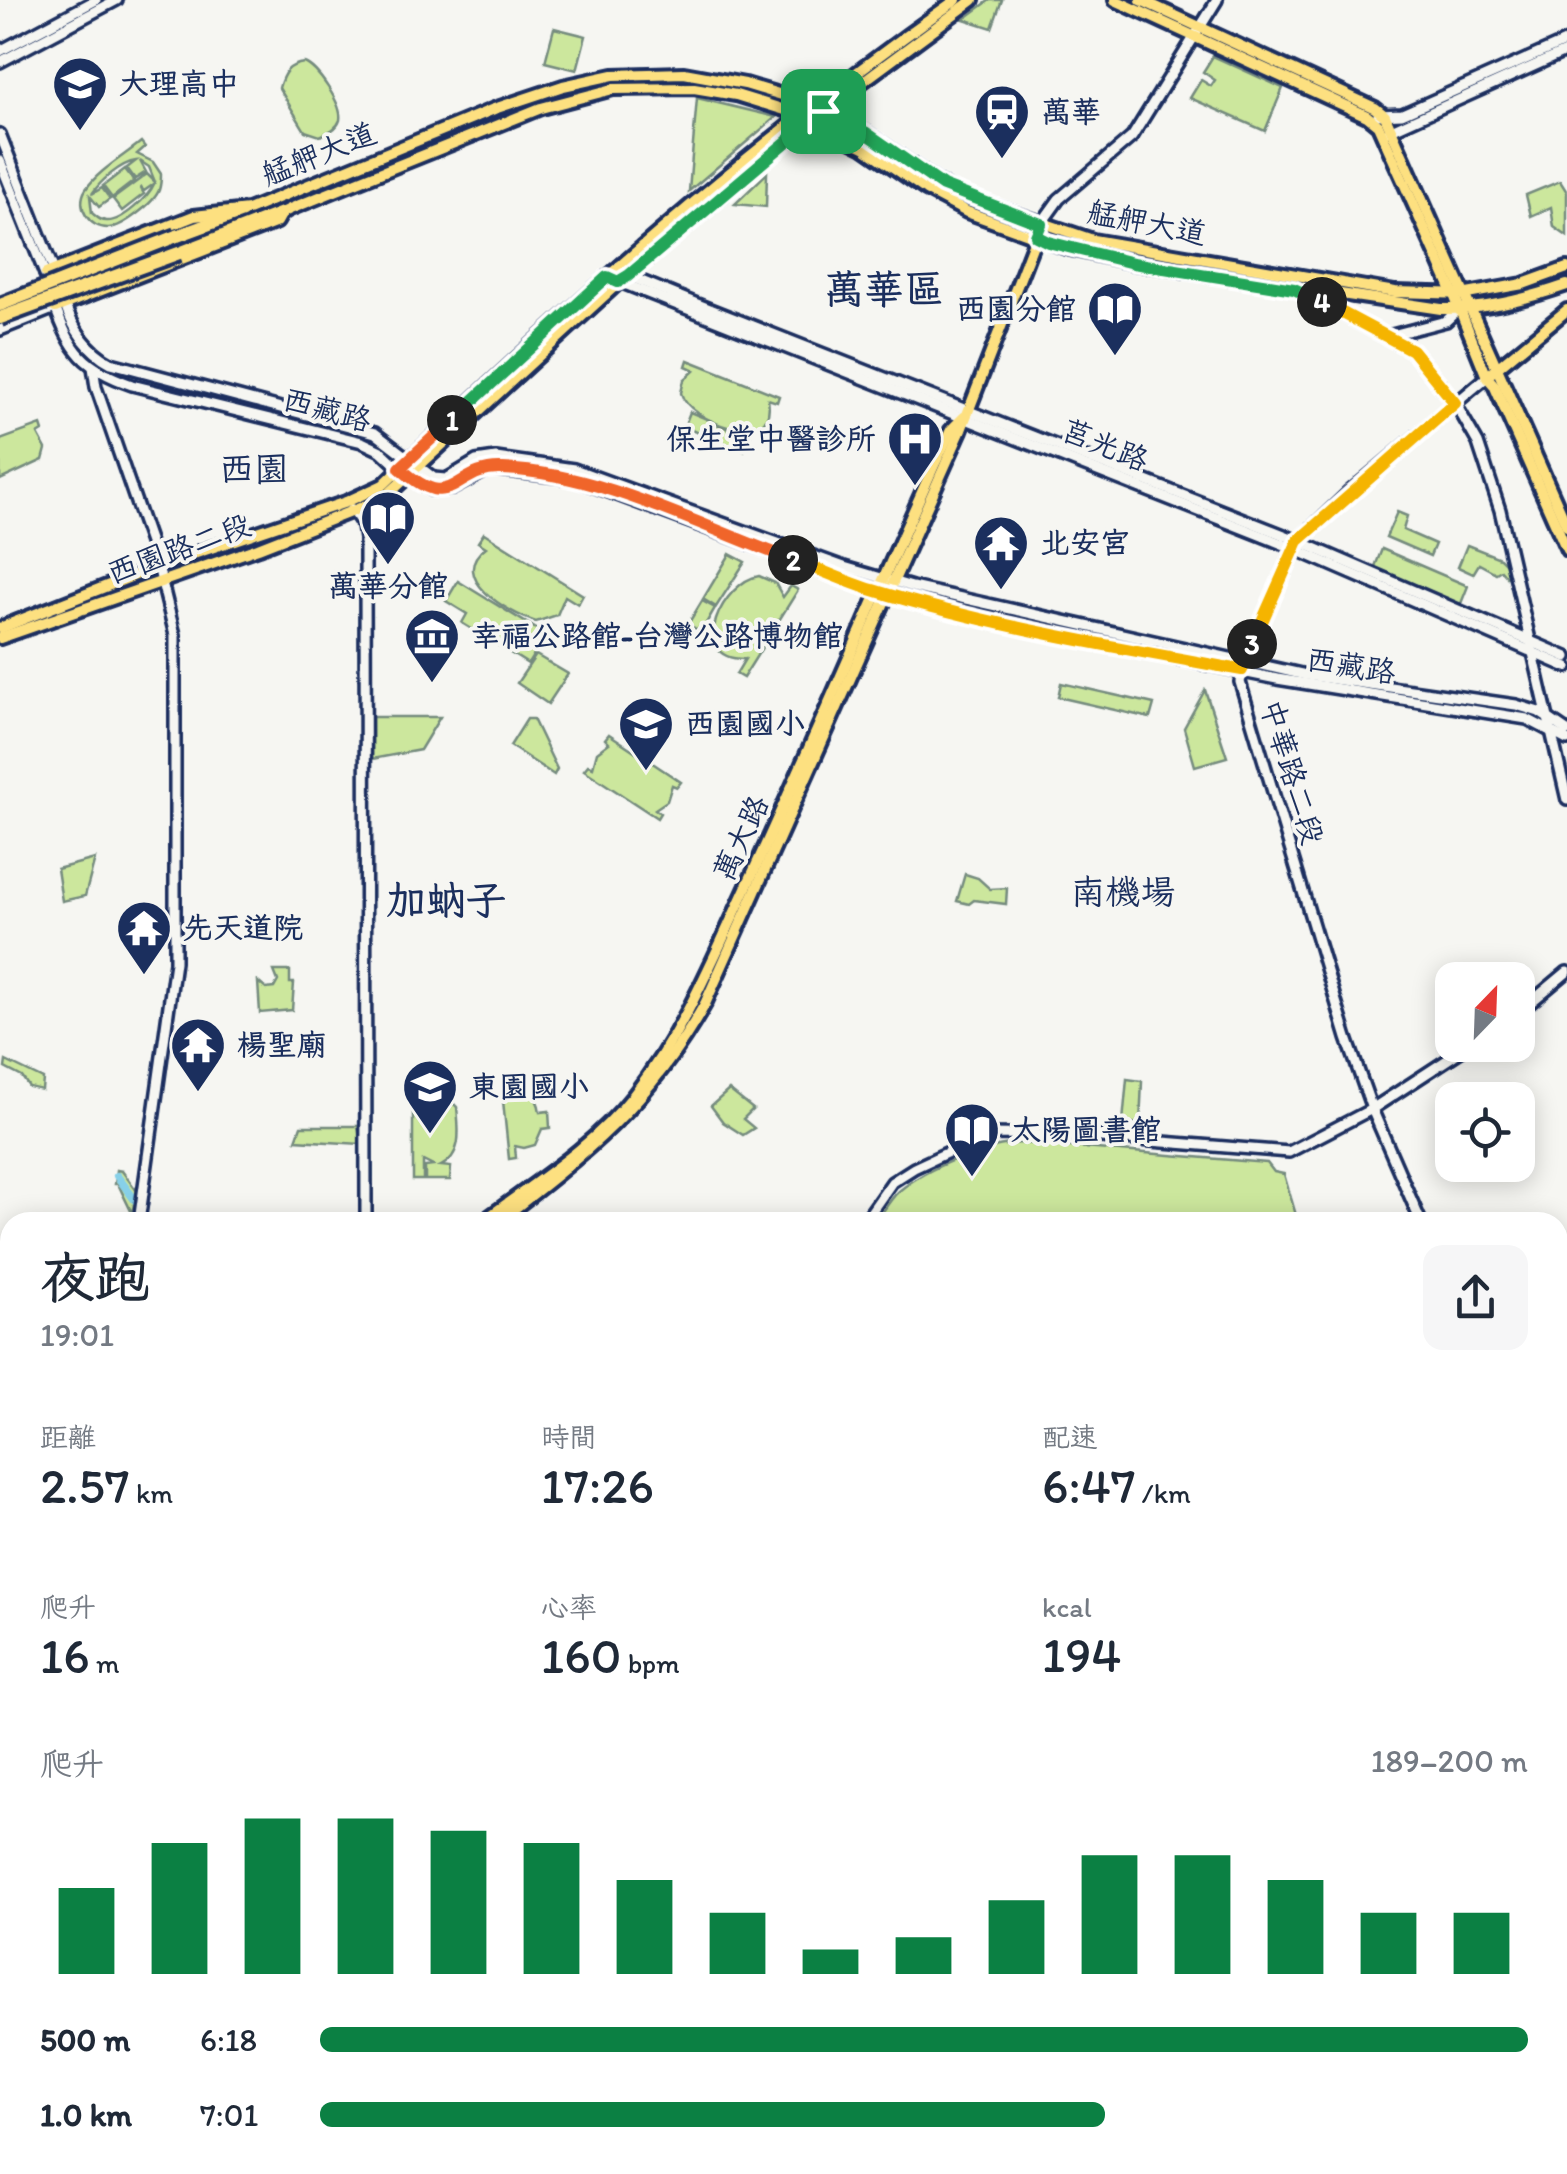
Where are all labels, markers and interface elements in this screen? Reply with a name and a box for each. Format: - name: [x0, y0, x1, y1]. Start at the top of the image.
- school or university icon: 大理高中: [50, 54, 110, 133]
- place label: 大理高中: [119, 65, 239, 102]
- pin: [781, 69, 866, 154]
- station icon: 萬華: [972, 82, 1032, 161]
- icon: arrive: [796, 84, 851, 139]
- place label: 萬華: [1041, 93, 1101, 130]
- street label: 艋舺大道: [256, 114, 381, 193]
- street label: 艋舺大道: [1085, 193, 1210, 252]
- district label: 萬華區: [824, 265, 944, 313]
- pin: 4: [1297, 277, 1347, 327]
- library icon: 西園分館: [1085, 279, 1145, 358]
- text: 4: [1314, 285, 1330, 319]
- place label: 西園分館: [956, 290, 1076, 327]
- street label: 西藏路: [279, 380, 375, 439]
- pin: 1: [427, 395, 477, 445]
- text: 1: [446, 403, 459, 437]
- hospital icon: 保生堂中醫診所: [885, 409, 945, 488]
- street label: 莒光路: [1057, 411, 1154, 479]
- place label: 保生堂中醫診所: [666, 420, 876, 457]
- district label: 西園: [219, 448, 289, 490]
- library icon: 萬華分館: [358, 488, 418, 567]
- street label: 西園路二段: [102, 505, 256, 592]
- temple icon: 北安宮: [971, 513, 1031, 592]
- place label: 北安宮: [1040, 524, 1130, 561]
- pin: 2: [768, 535, 818, 585]
- text: 2: [786, 543, 800, 577]
- place label: 萬華分館: [328, 567, 448, 604]
- museum icon: 幸福公路館-台灣公路博物館: [402, 606, 462, 685]
- place label: 幸福公路館-台灣公路博物館: [471, 617, 843, 654]
- pin: 3: [1227, 619, 1277, 669]
- text: 3: [1244, 627, 1260, 661]
- street label: 西藏路: [1304, 640, 1398, 691]
- school or university icon: 西園國小: [616, 694, 676, 773]
- street label: 中華路二段: [1253, 695, 1332, 849]
- place label: 西園國小: [685, 705, 805, 742]
- street label: 萬大路: [705, 789, 776, 886]
- district label: 南機場: [1070, 871, 1176, 913]
- district label: 加蚋子: [386, 876, 506, 924]
- temple icon: 先天道院: [114, 898, 174, 977]
- place label: 先天道院: [183, 909, 303, 946]
- north arrow: [1435, 962, 1535, 1062]
- map controls: [1435, 962, 1535, 1182]
- temple icon: 楊聖廟: [168, 1015, 228, 1094]
- place label: 楊聖廟: [237, 1026, 327, 1063]
- school or university icon: 東園國小: [400, 1057, 460, 1136]
- place label: 東園國小: [469, 1068, 589, 1105]
- button: locate: [1435, 1082, 1535, 1182]
- library icon: 太陽圖書館: [942, 1100, 1002, 1179]
- place label: 太陽圖書館: [1011, 1111, 1161, 1148]
- text: 夜跑: [40, 1245, 150, 1311]
- button: share: [1423, 1245, 1528, 1350]
- text: 19:01: [40, 1316, 114, 1354]
- text: 距離: [40, 1420, 96, 1454]
- text: 時間: [541, 1420, 597, 1454]
- text: 配速: [1042, 1420, 1098, 1454]
- text: 2.57: [40, 1455, 130, 1516]
- text: 17:26: [541, 1455, 654, 1516]
- text: 6:47: [1042, 1455, 1136, 1516]
- text: km: [130, 1476, 173, 1510]
- text: /km: [1136, 1476, 1191, 1510]
- text: 爬升: [40, 1590, 96, 1624]
- text: 心率: [541, 1590, 597, 1624]
- text: kcal: [1042, 1590, 1092, 1624]
- text: 194: [1042, 1624, 1121, 1685]
- text: 16: [40, 1625, 90, 1686]
- text: 160: [541, 1625, 621, 1686]
- text: m: [90, 1646, 120, 1680]
- text: bpm: [621, 1646, 680, 1680]
- text: 189–200 m: [1371, 1742, 1528, 1780]
- text: 爬升: [40, 1745, 104, 1783]
- text: 500 m: [40, 2021, 130, 2059]
- text: 6:18: [200, 2021, 257, 2059]
- text: 1.0 km: [40, 2096, 132, 2134]
- text: 7:01: [200, 2096, 258, 2134]

